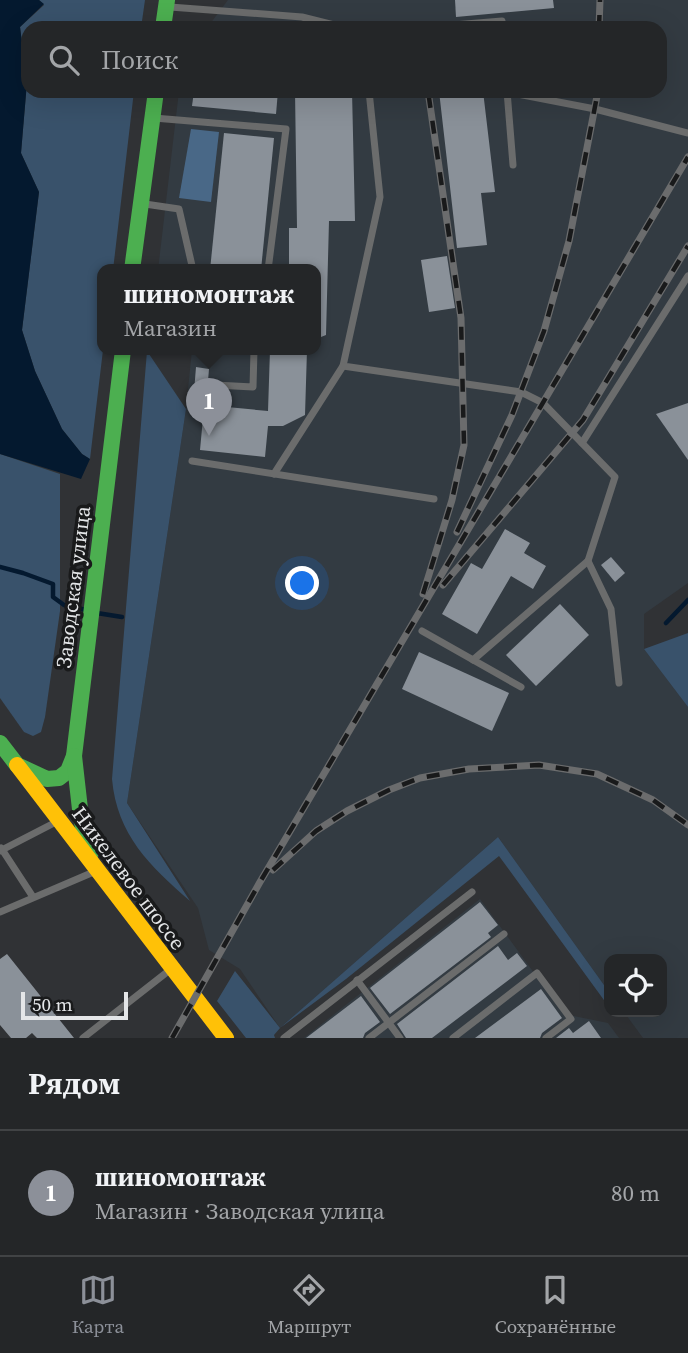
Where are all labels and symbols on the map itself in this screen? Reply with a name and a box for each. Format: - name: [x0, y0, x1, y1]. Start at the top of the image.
- pin: 1: [186, 378, 232, 436]
- street label: Заводская улица: [49, 504, 97, 670]
- your location: [285, 566, 319, 600]
- street label: Никелевое шоссе: [65, 800, 193, 956]
- scale bar: [21, 989, 128, 1021]

